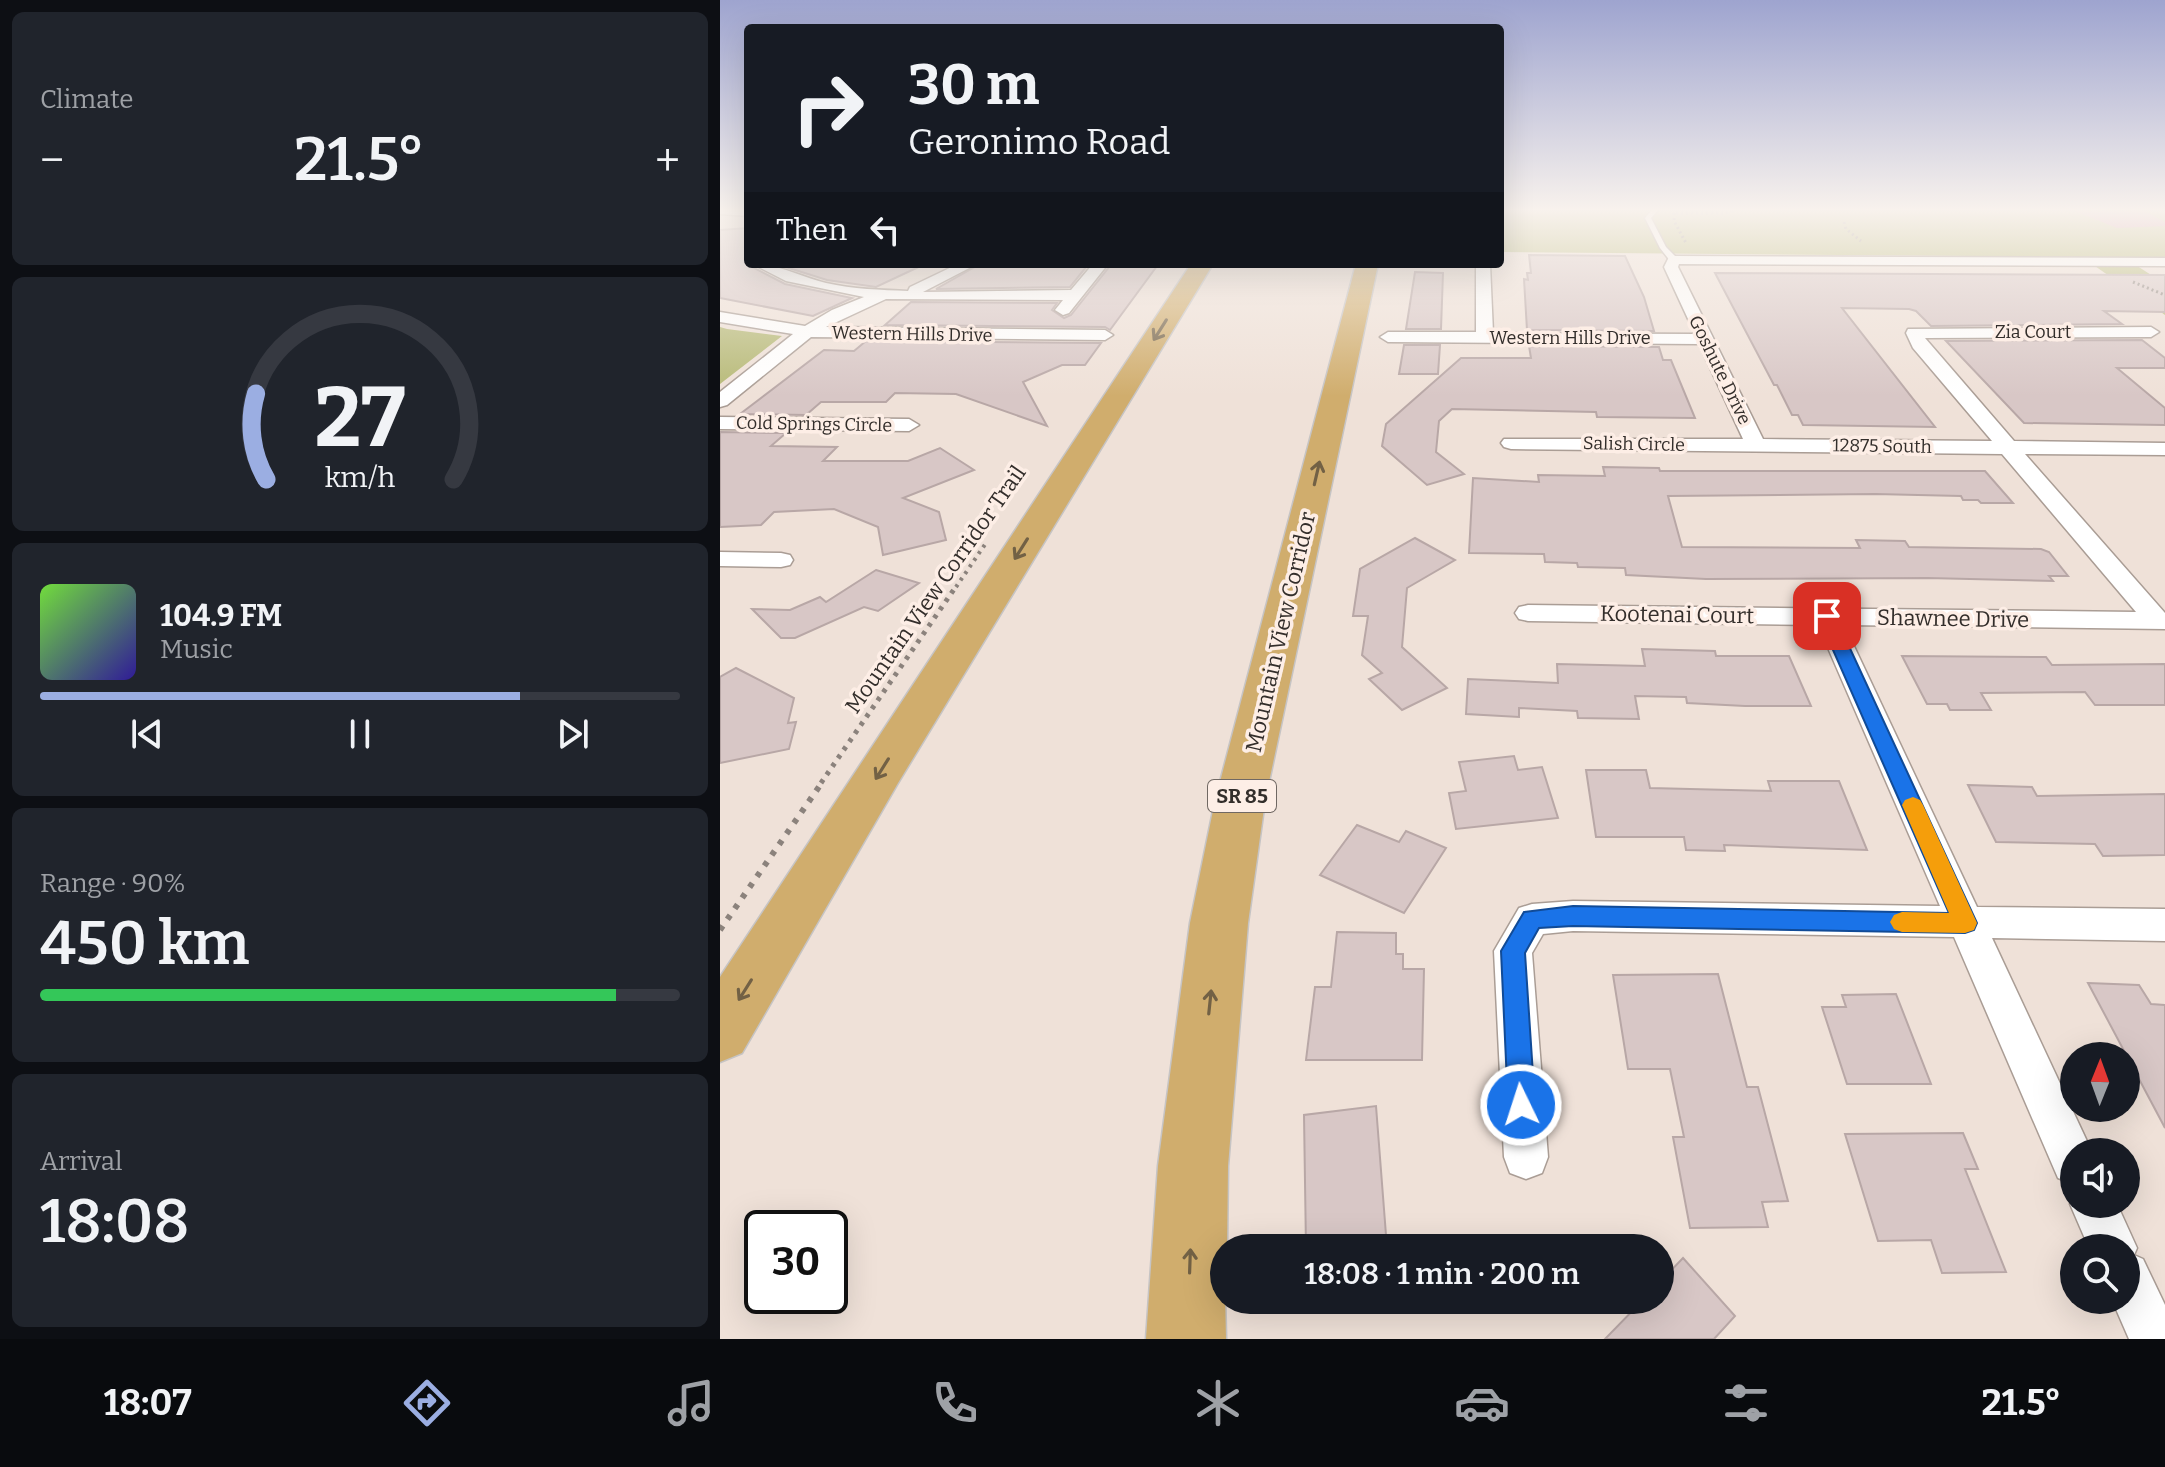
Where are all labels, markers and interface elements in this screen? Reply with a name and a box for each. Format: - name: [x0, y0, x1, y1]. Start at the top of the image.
- text: 30 m: [908, 52, 1039, 119]
- icon: right: [776, 56, 880, 160]
- text: Climate: [40, 84, 134, 115]
- text: Geronimo Road: [908, 120, 1170, 164]
- text: 21.5°: [294, 124, 425, 196]
- text: −: [40, 134, 64, 187]
- text: +: [655, 134, 680, 187]
- icon: left: [863, 208, 907, 252]
- text: Then: [776, 212, 847, 248]
- street label: Goshute Drive: [1684, 312, 1756, 428]
- one-way arrow: [1152, 318, 1168, 341]
- street label: Zia Court: [1995, 321, 2072, 343]
- street label: Western Hills Drive: [831, 322, 993, 346]
- street label: Western Hills Drive: [1489, 327, 1651, 349]
- text: 27: [314, 368, 406, 468]
- street label: Cold Springs Circle: [736, 412, 892, 436]
- street label: Salish Circle: [1583, 432, 1685, 456]
- street label: 12875 South: [1832, 434, 1932, 458]
- text: km/h: [325, 460, 396, 495]
- street label: Mountain View Corridor Trail: [839, 460, 1031, 718]
- one-way arrow: [1310, 461, 1325, 487]
- street label: Mountain View Corridor: [1240, 509, 1321, 755]
- one-way arrow: [1013, 538, 1030, 560]
- pin: [1793, 582, 1861, 650]
- icon: arrive: [1805, 594, 1849, 638]
- text: 104.9 FM: [160, 598, 282, 634]
- street label: Kootenai Court: [1600, 600, 1754, 629]
- street label: Shawnee Drive: [1877, 604, 2029, 633]
- text: Music: [160, 634, 233, 665]
- icon: previous: [125, 712, 169, 756]
- icon: pause: [338, 712, 382, 756]
- icon: next: [551, 712, 595, 756]
- one-way arrow: [873, 757, 889, 780]
- road number: SR 85: [1208, 780, 1276, 812]
- text: Range · 90%: [40, 868, 186, 899]
- text: 450 km: [40, 908, 250, 980]
- one-way arrow: [737, 978, 753, 1001]
- one-way arrow: [1203, 989, 1218, 1016]
- north arrow: [2060, 1042, 2140, 1122]
- map controls: [2060, 1042, 2140, 1314]
- position arrow: [1479, 1063, 1563, 1147]
- button: sound: [2060, 1138, 2140, 1218]
- text: Arrival: [40, 1146, 122, 1177]
- text: 18:08: [40, 1186, 189, 1258]
- speed limit sign: 30: [744, 1210, 848, 1314]
- button: search: [2060, 1234, 2140, 1314]
- one-way arrow: [1182, 1248, 1197, 1275]
- text: 18:08 · 1 min · 200 m: [1304, 1256, 1580, 1292]
- icon: directions: [399, 1375, 455, 1431]
- icon: music: [663, 1375, 719, 1431]
- icon: phone: [927, 1375, 983, 1431]
- icon: climate: [1190, 1375, 1246, 1431]
- icon: car: [1454, 1375, 1510, 1431]
- icon: filters: [1718, 1375, 1774, 1431]
- text: 18:07: [104, 1381, 192, 1425]
- text: 21.5°: [1982, 1381, 2061, 1425]

